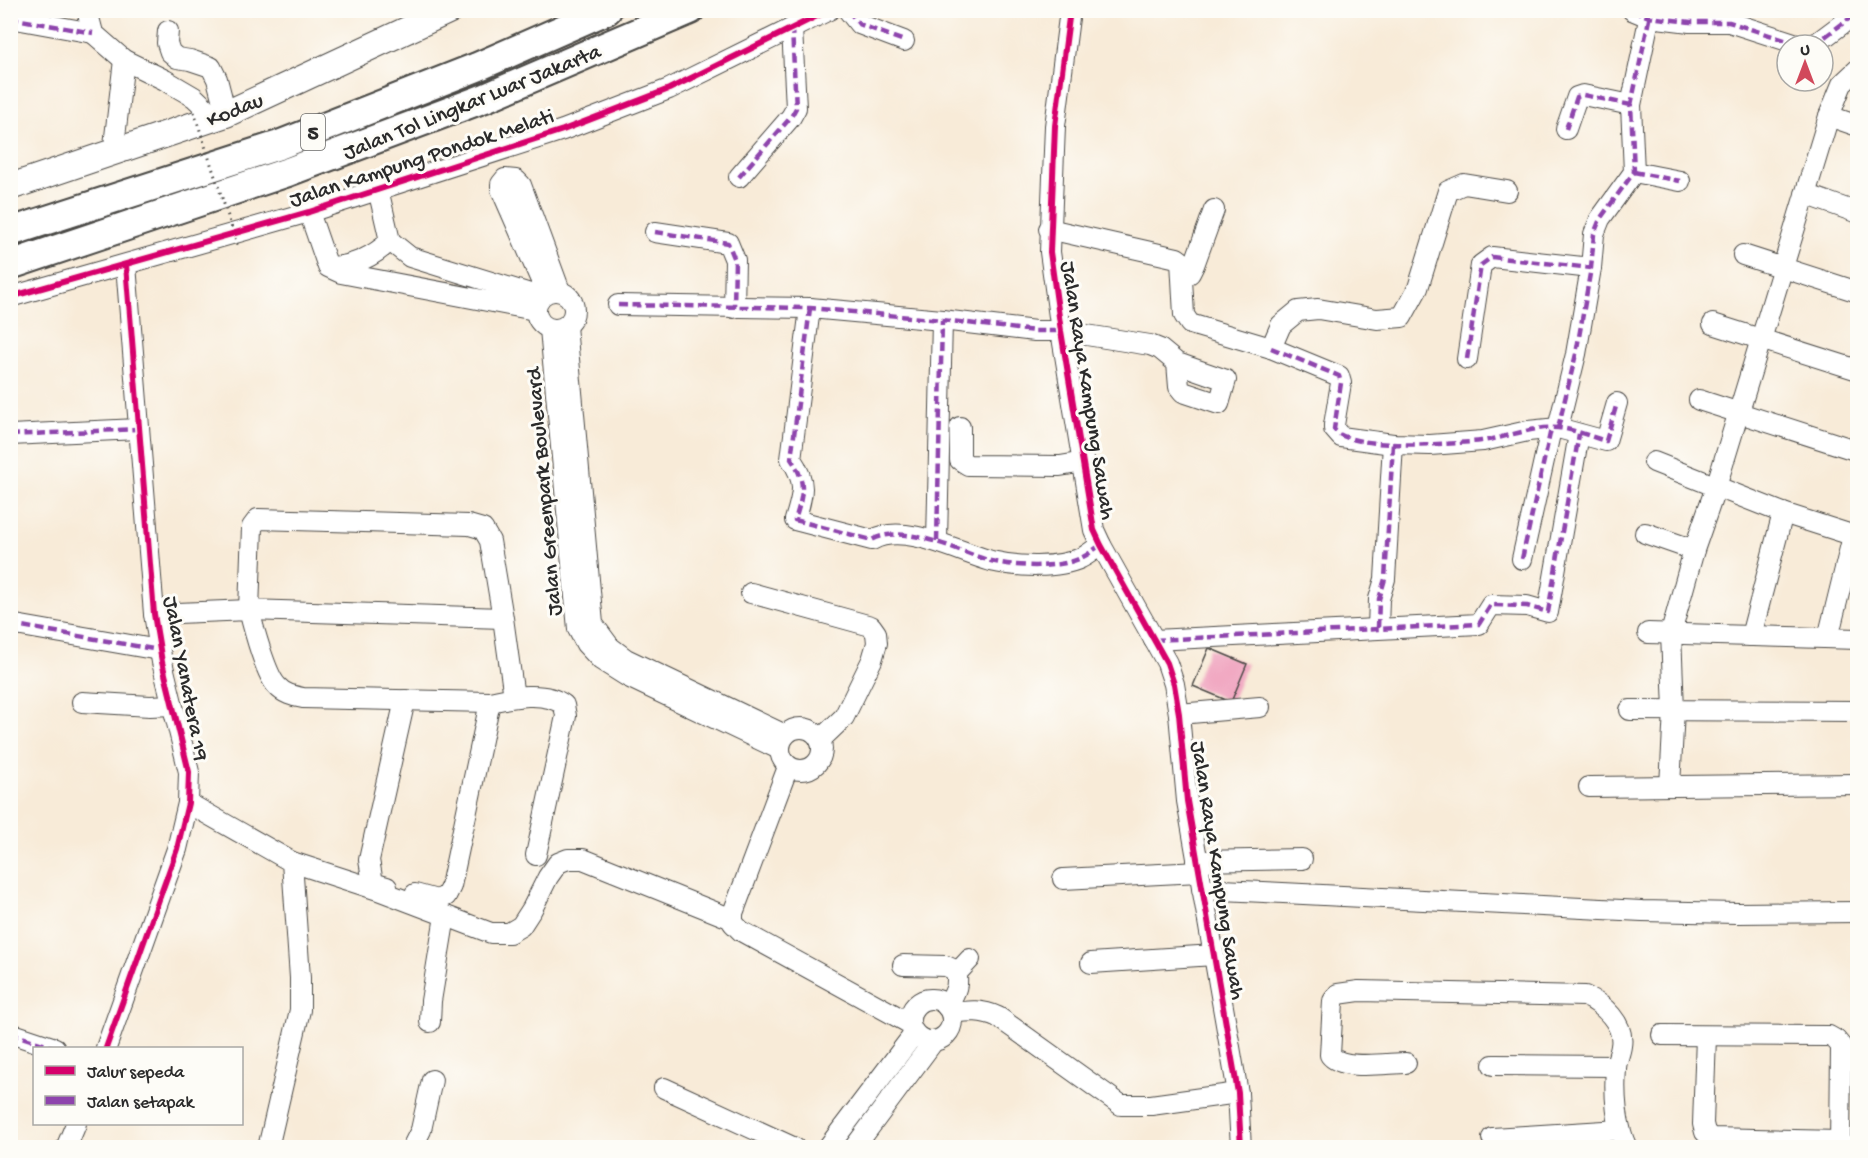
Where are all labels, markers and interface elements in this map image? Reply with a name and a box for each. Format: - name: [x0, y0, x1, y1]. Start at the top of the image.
- north arrow: [1775, 33, 1835, 93]
- street label: Jalan Tol Lingkar Luar Jakarta: [340, 40, 606, 167]
- text: U: [1800, 42, 1810, 61]
- street label: Kodau: [203, 89, 268, 135]
- street label: Jalan Kampung Pondok Melati: [287, 105, 558, 215]
- road number: 5: [301, 114, 325, 150]
- street label: Jalan Raya Kampung Sawah: [1053, 260, 1119, 522]
- street label: Jalan Greenpark Boulevard: [522, 364, 570, 617]
- street label: Jalan Yanatera 19: [155, 594, 213, 763]
- street label: Jalan Raya Kampung Sawah: [1183, 740, 1249, 1002]
- legend: [33, 1047, 243, 1125]
- text: Jalur sepeda: [87, 1063, 185, 1084]
- text: Jalan setapak: [87, 1093, 195, 1114]

